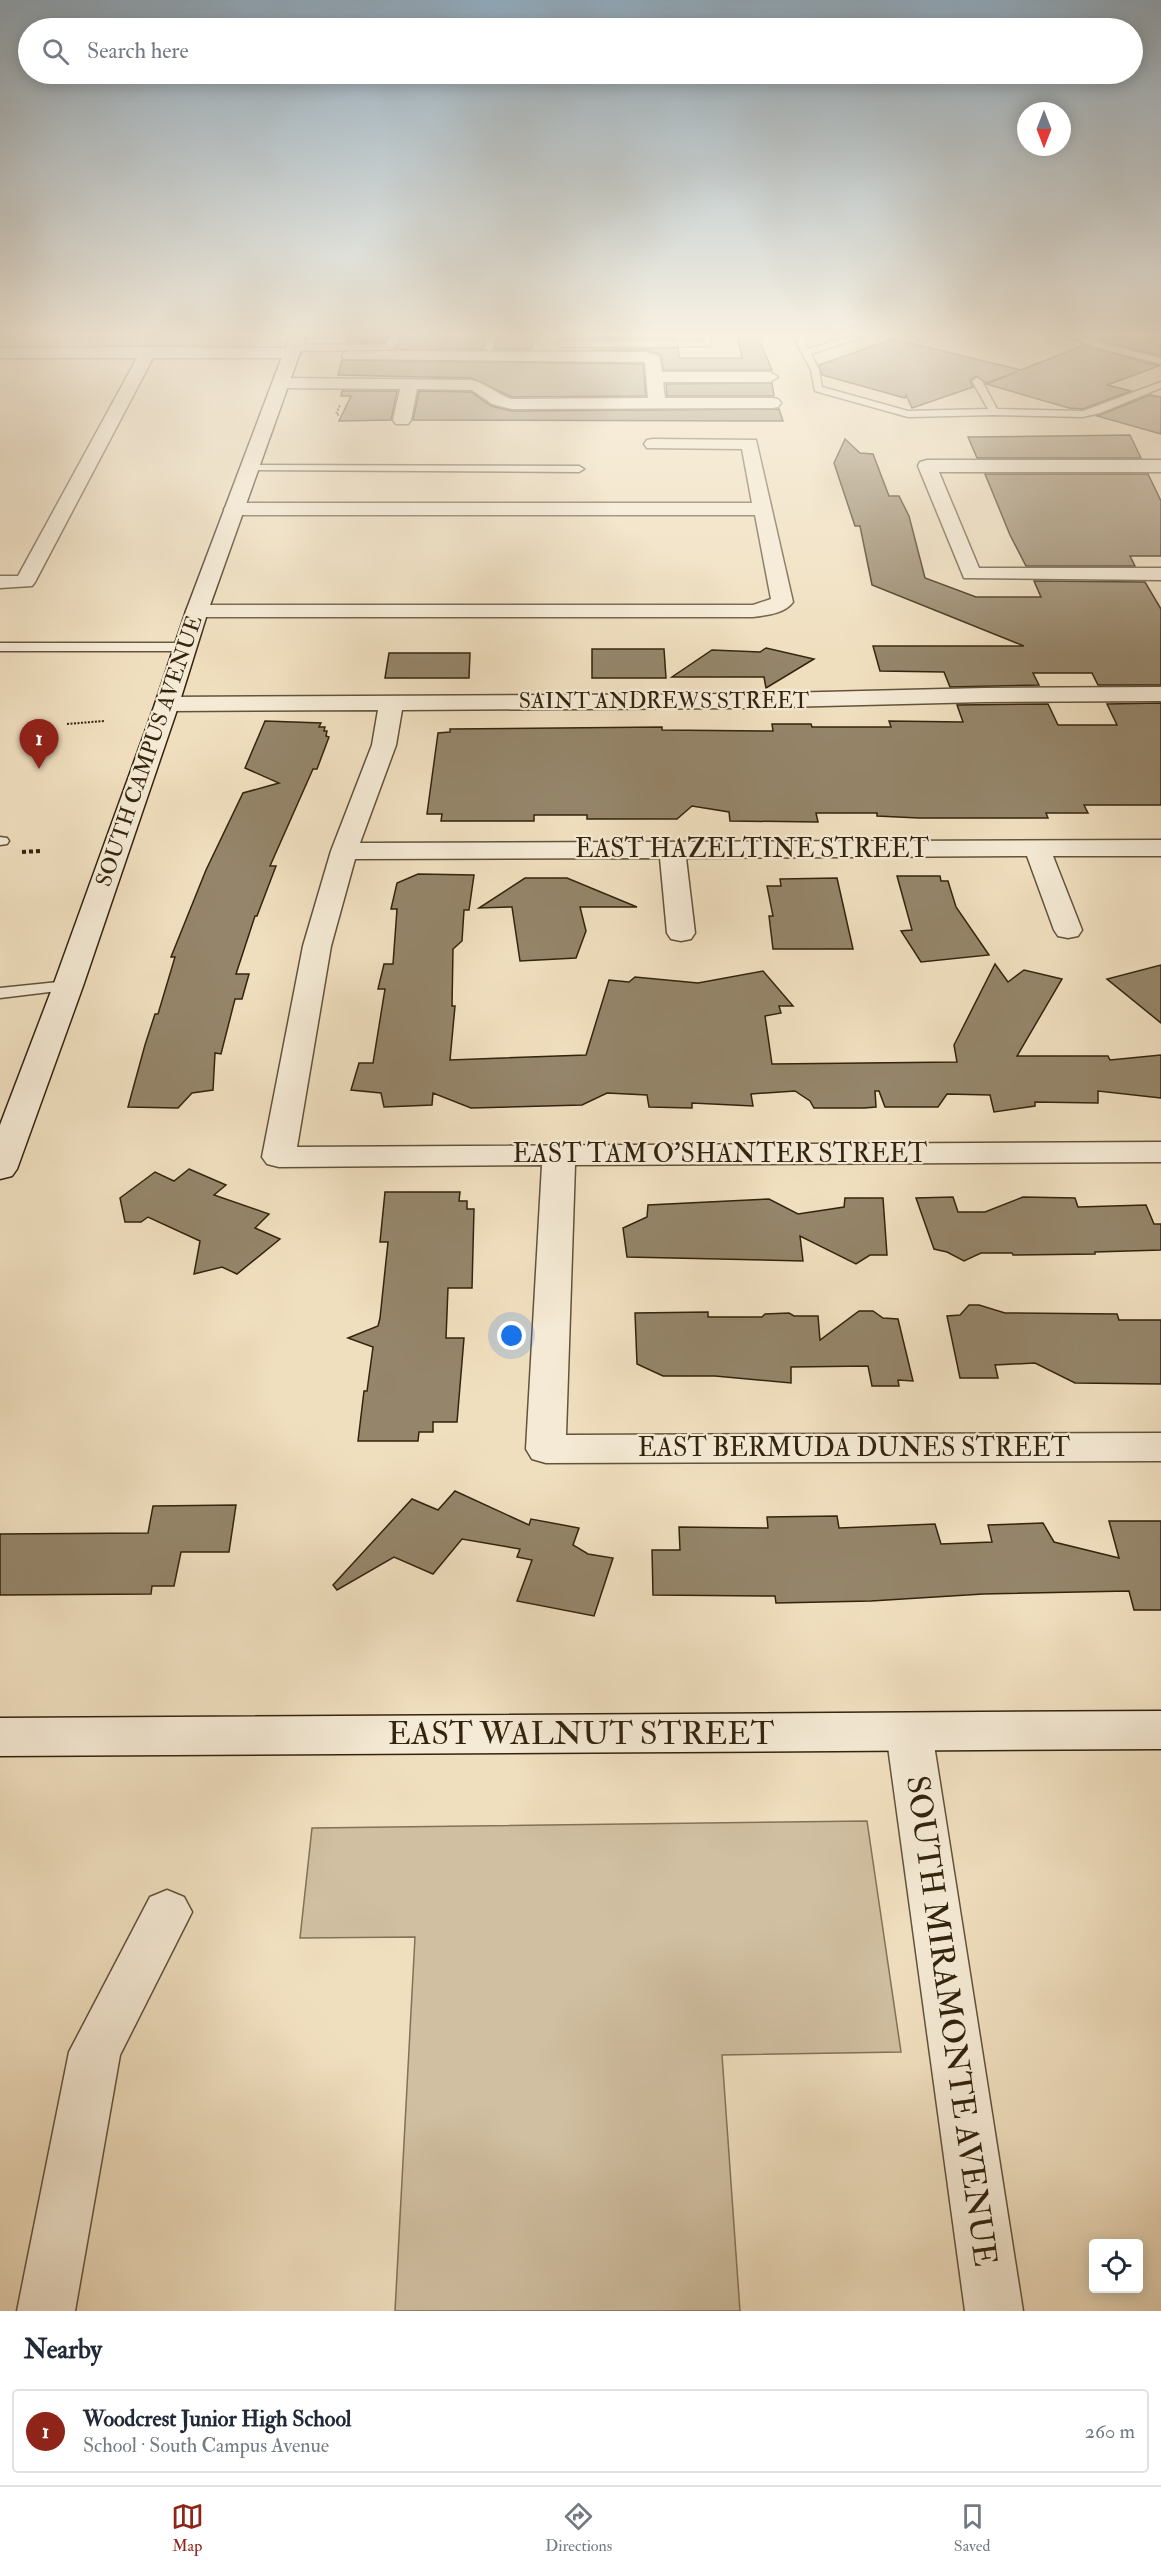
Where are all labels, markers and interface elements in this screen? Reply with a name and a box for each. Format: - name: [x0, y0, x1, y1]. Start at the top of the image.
- search box: [18, 18, 1143, 84]
- icon: search: [39, 35, 72, 68]
- text: Search here: [87, 37, 189, 65]
- north arrow: [1017, 102, 1071, 156]
- street label: SOUTH CAMPUS AVENUE: [89, 612, 209, 890]
- street label: SAINT ANDREWS STREET: [519, 687, 810, 715]
- pin: 1: [20, 720, 58, 769]
- street label: EAST HAZELTINE STREET: [575, 833, 929, 865]
- street label: EAST TAM O'SHANTER STREET: [513, 1138, 927, 1170]
- your location: [497, 1321, 526, 1350]
- street label: EAST BERMUDA DUNES STREET: [638, 1432, 1070, 1464]
- street label: EAST WALNUT STREET: [388, 1714, 774, 1754]
- street label: SOUTH MIRAMONTE AVENUE: [897, 1773, 1005, 2269]
- map controls: [1089, 2239, 1143, 2293]
- button: locate: [1089, 2239, 1143, 2293]
- text: Nearby: [24, 2334, 102, 2366]
- text: Woodcrest Junior High School: [83, 2405, 352, 2433]
- text: 1: [42, 2419, 49, 2444]
- text: 260 m: [1085, 2419, 1135, 2444]
- text: School · South Campus Avenue: [83, 2433, 329, 2458]
- tab: Map: [171, 2500, 204, 2556]
- tab: Directions: [545, 2500, 612, 2556]
- tab: Saved: [954, 2500, 990, 2556]

